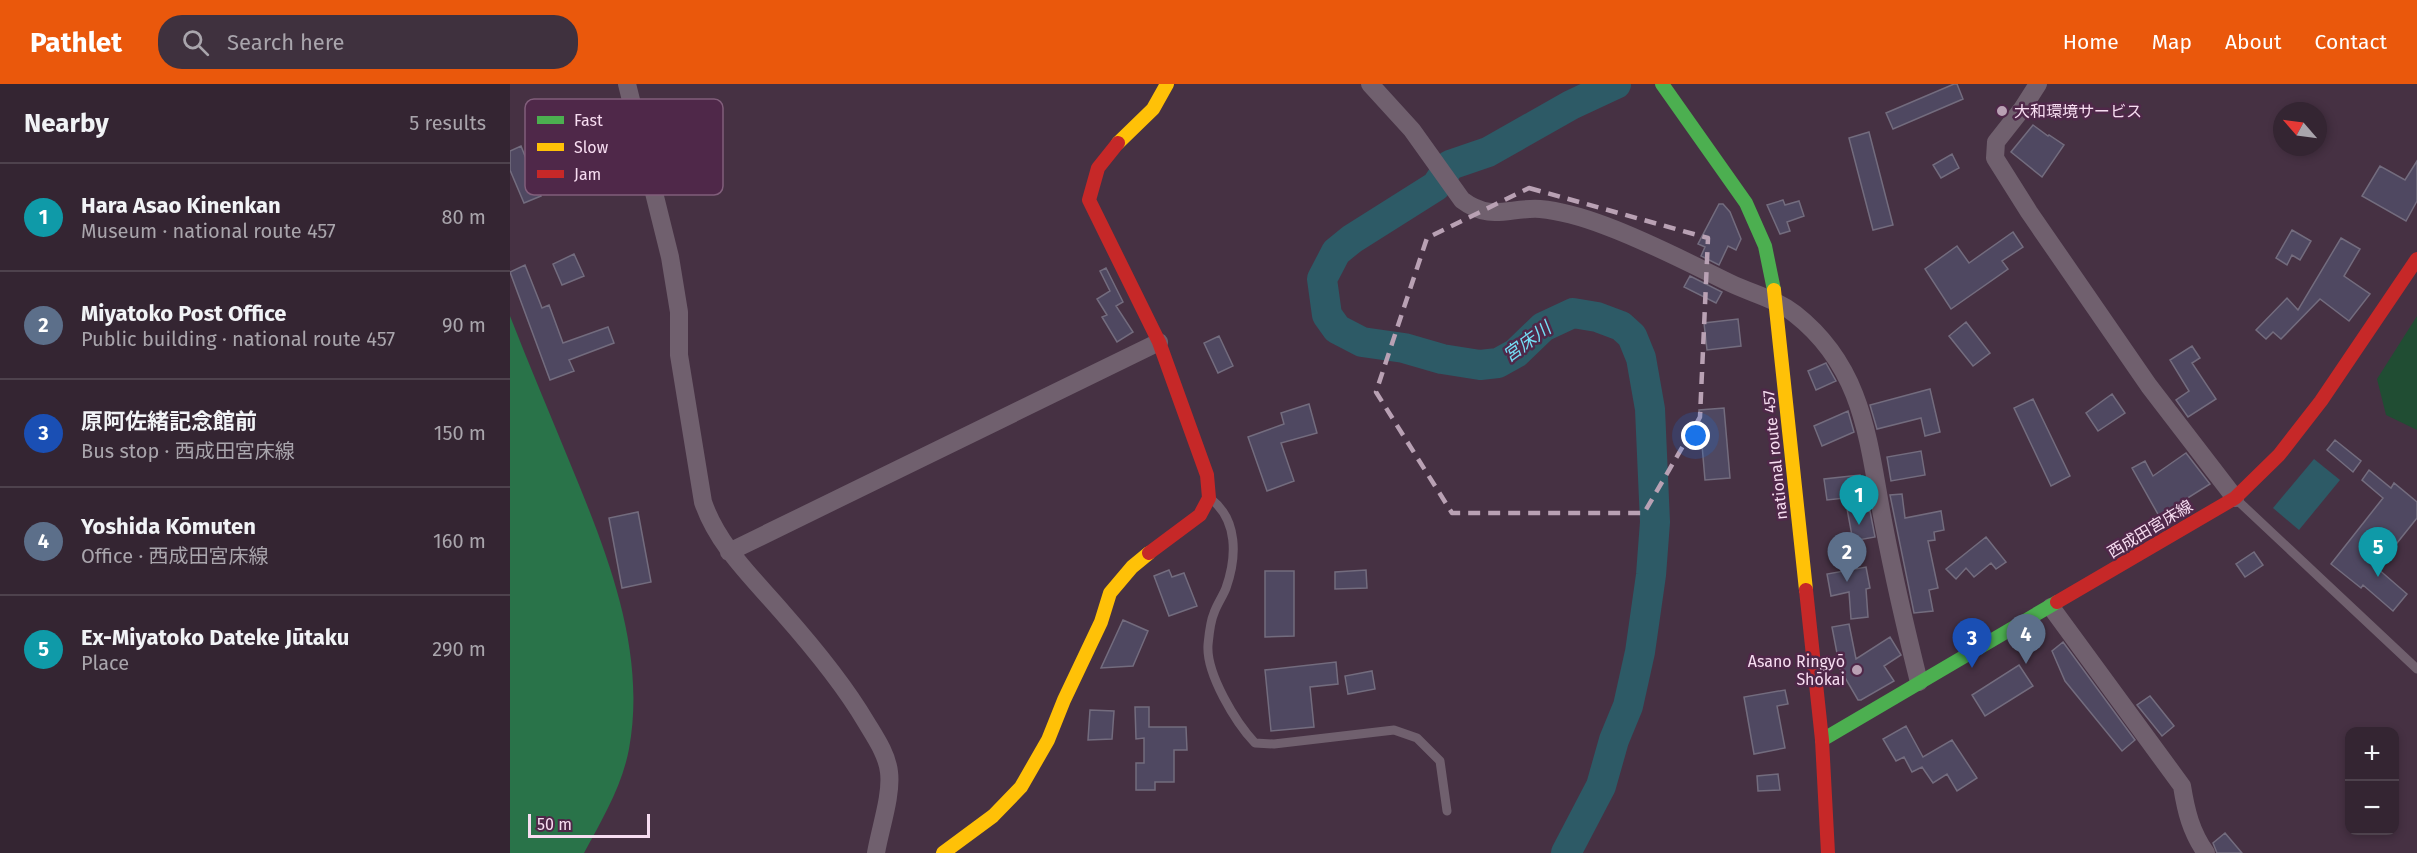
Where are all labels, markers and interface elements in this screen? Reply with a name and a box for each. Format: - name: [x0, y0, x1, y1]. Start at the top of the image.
- search box: [158, 15, 578, 69]
- text: Pathlet: [30, 26, 122, 59]
- icon: search: [179, 26, 212, 59]
- text: Search here: [227, 29, 345, 56]
- text: Home: [2063, 29, 2119, 55]
- text: Map: [2152, 29, 2192, 55]
- text: About: [2225, 29, 2282, 55]
- text: Contact: [2315, 29, 2387, 55]
- legend: [525, 99, 723, 195]
- place label: 大和環境サービス: [2014, 102, 2142, 121]
- north arrow: [2273, 102, 2327, 156]
- marker: 大和環境サービス: [1995, 104, 2009, 118]
- text: Nearby: [24, 108, 109, 139]
- text: 5 results: [409, 111, 486, 135]
- text: Fast: [574, 111, 603, 130]
- text: Slow: [574, 138, 609, 157]
- text: Jam: [574, 165, 601, 184]
- text: Hara Asao Kinenkan: [81, 192, 281, 219]
- text: 1: [39, 205, 48, 229]
- text: 80 m: [441, 205, 486, 229]
- text: Museum · national route 457: [81, 219, 336, 243]
- text: Miyatoko Post Office: [81, 300, 287, 327]
- text: 2: [38, 313, 49, 337]
- text: 90 m: [442, 313, 486, 337]
- water label: 宮床川: [1499, 316, 1557, 367]
- text: Public building · national route 457: [81, 327, 395, 351]
- street label: national route 457: [1759, 389, 1791, 521]
- text: 原阿佐緒記念館前: [81, 408, 257, 435]
- text: 3: [38, 421, 49, 445]
- text: 150 m: [434, 421, 486, 445]
- your location: [1681, 421, 1710, 450]
- text: Bus stop · 西成田宮床線: [81, 439, 295, 463]
- pin: 1: [1840, 476, 1878, 525]
- street label: 西成田宮床線: [2104, 496, 2196, 562]
- text: Yoshida Kōmuten: [81, 513, 256, 540]
- pin: 5: [2358, 528, 2398, 577]
- text: 4: [38, 529, 49, 553]
- text: 160 m: [433, 529, 486, 553]
- pin: 2: [1828, 532, 1866, 582]
- text: Office · 西成田宮床線: [81, 544, 269, 568]
- pin: 4: [2006, 614, 2046, 664]
- pin: 3: [1952, 618, 1992, 668]
- text: Ex-Miyatoko Dateke Jūtaku: [81, 624, 349, 651]
- text: 5: [38, 637, 49, 661]
- text: 290 m: [432, 637, 486, 661]
- text: Place: [81, 651, 129, 675]
- place label: Asano Ringyō Shōkai: [1748, 652, 1845, 689]
- marker: Asano Ringyō Shōkai: [1850, 663, 1864, 677]
- map controls: [2345, 727, 2399, 835]
- button: +: [2345, 727, 2399, 781]
- button: −: [2345, 781, 2399, 835]
- scale bar: [528, 811, 650, 838]
- text: 50 m: [537, 815, 572, 834]

